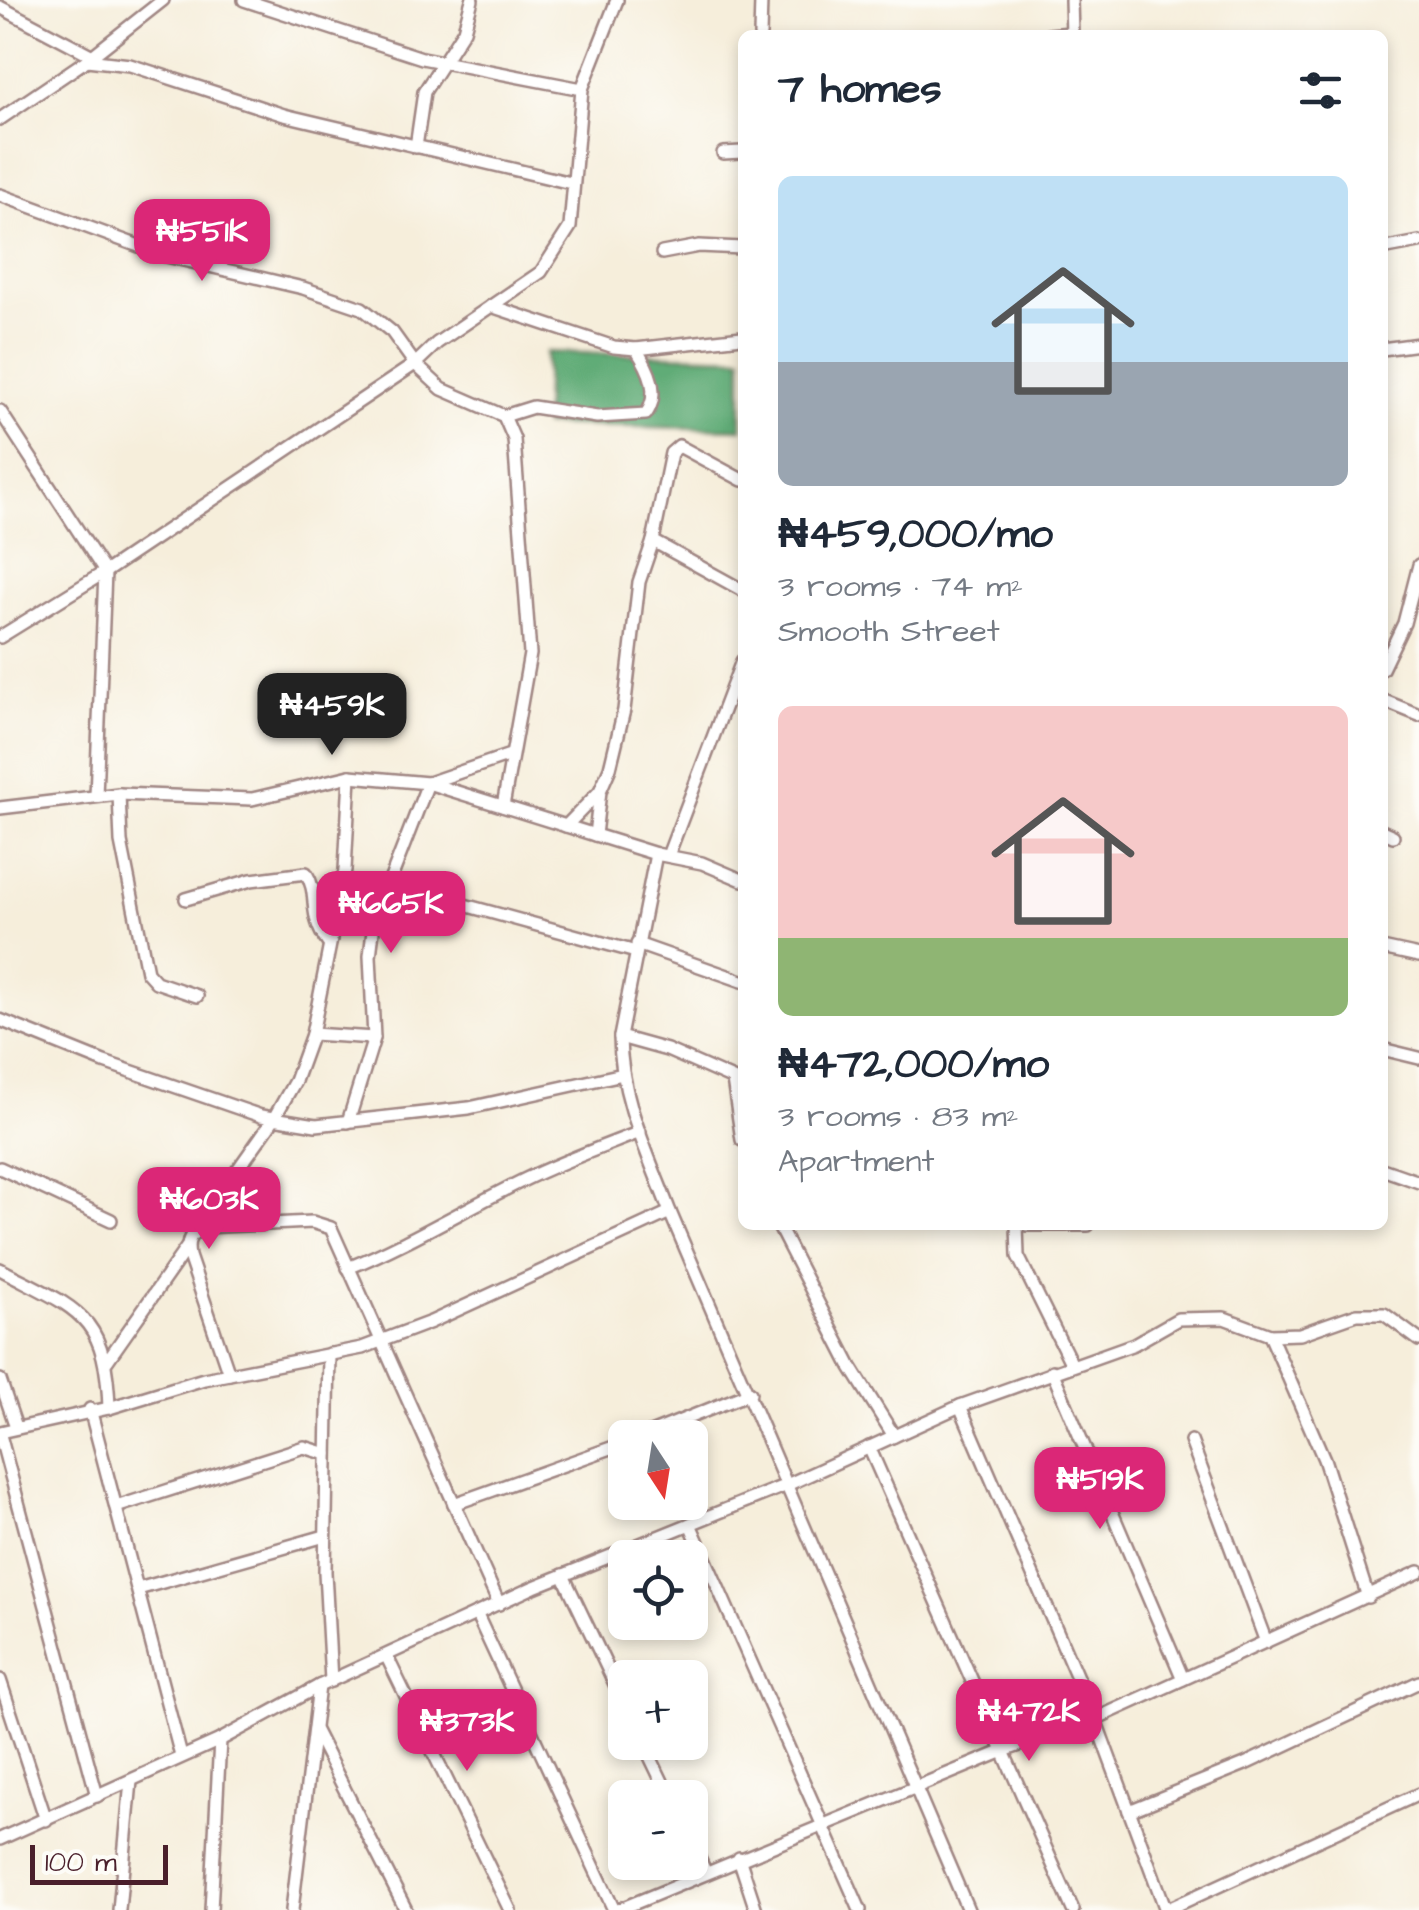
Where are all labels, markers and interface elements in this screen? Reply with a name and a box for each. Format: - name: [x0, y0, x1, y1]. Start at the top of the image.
- text: 7 homes: [778, 61, 942, 119]
- icon: filters: [1293, 63, 1348, 118]
- pin: ₦551K: [132, 199, 272, 284]
- text: ₦551K: [156, 209, 248, 254]
- icon: home: [973, 241, 1153, 421]
- text: ₦459,000/mo: [778, 506, 1053, 564]
- text: 3 rooms · 74 m²: [778, 564, 1023, 609]
- text: Smooth Street: [778, 609, 1000, 654]
- pin: ₦459K: [262, 673, 402, 758]
- text: ₦459K: [279, 683, 385, 728]
- icon: home: [973, 771, 1153, 951]
- pin: ₦665K: [321, 871, 461, 956]
- text: ₦665K: [338, 881, 444, 926]
- text: ₦472,000/mo: [778, 1036, 1049, 1094]
- text: 3 rooms · 83 m²: [778, 1094, 1019, 1139]
- text: Apartment: [778, 1139, 934, 1184]
- pin: ₦603K: [139, 1167, 279, 1252]
- text: ₦603K: [159, 1177, 259, 1222]
- north arrow: [608, 1420, 708, 1520]
- map controls: [608, 1420, 708, 1880]
- pin: ₦519K: [1030, 1447, 1170, 1532]
- text: ₦519K: [1056, 1457, 1144, 1502]
- button: locate: [608, 1540, 708, 1640]
- button: +: [608, 1660, 708, 1760]
- pin: ₦472K: [959, 1679, 1099, 1764]
- pin: ₦373K: [397, 1689, 537, 1774]
- text: ₦472K: [978, 1689, 1080, 1734]
- text: ₦373K: [420, 1699, 514, 1744]
- button: −: [608, 1780, 708, 1880]
- scale bar: [30, 1840, 168, 1884]
- text: 100 m: [45, 1843, 117, 1882]

